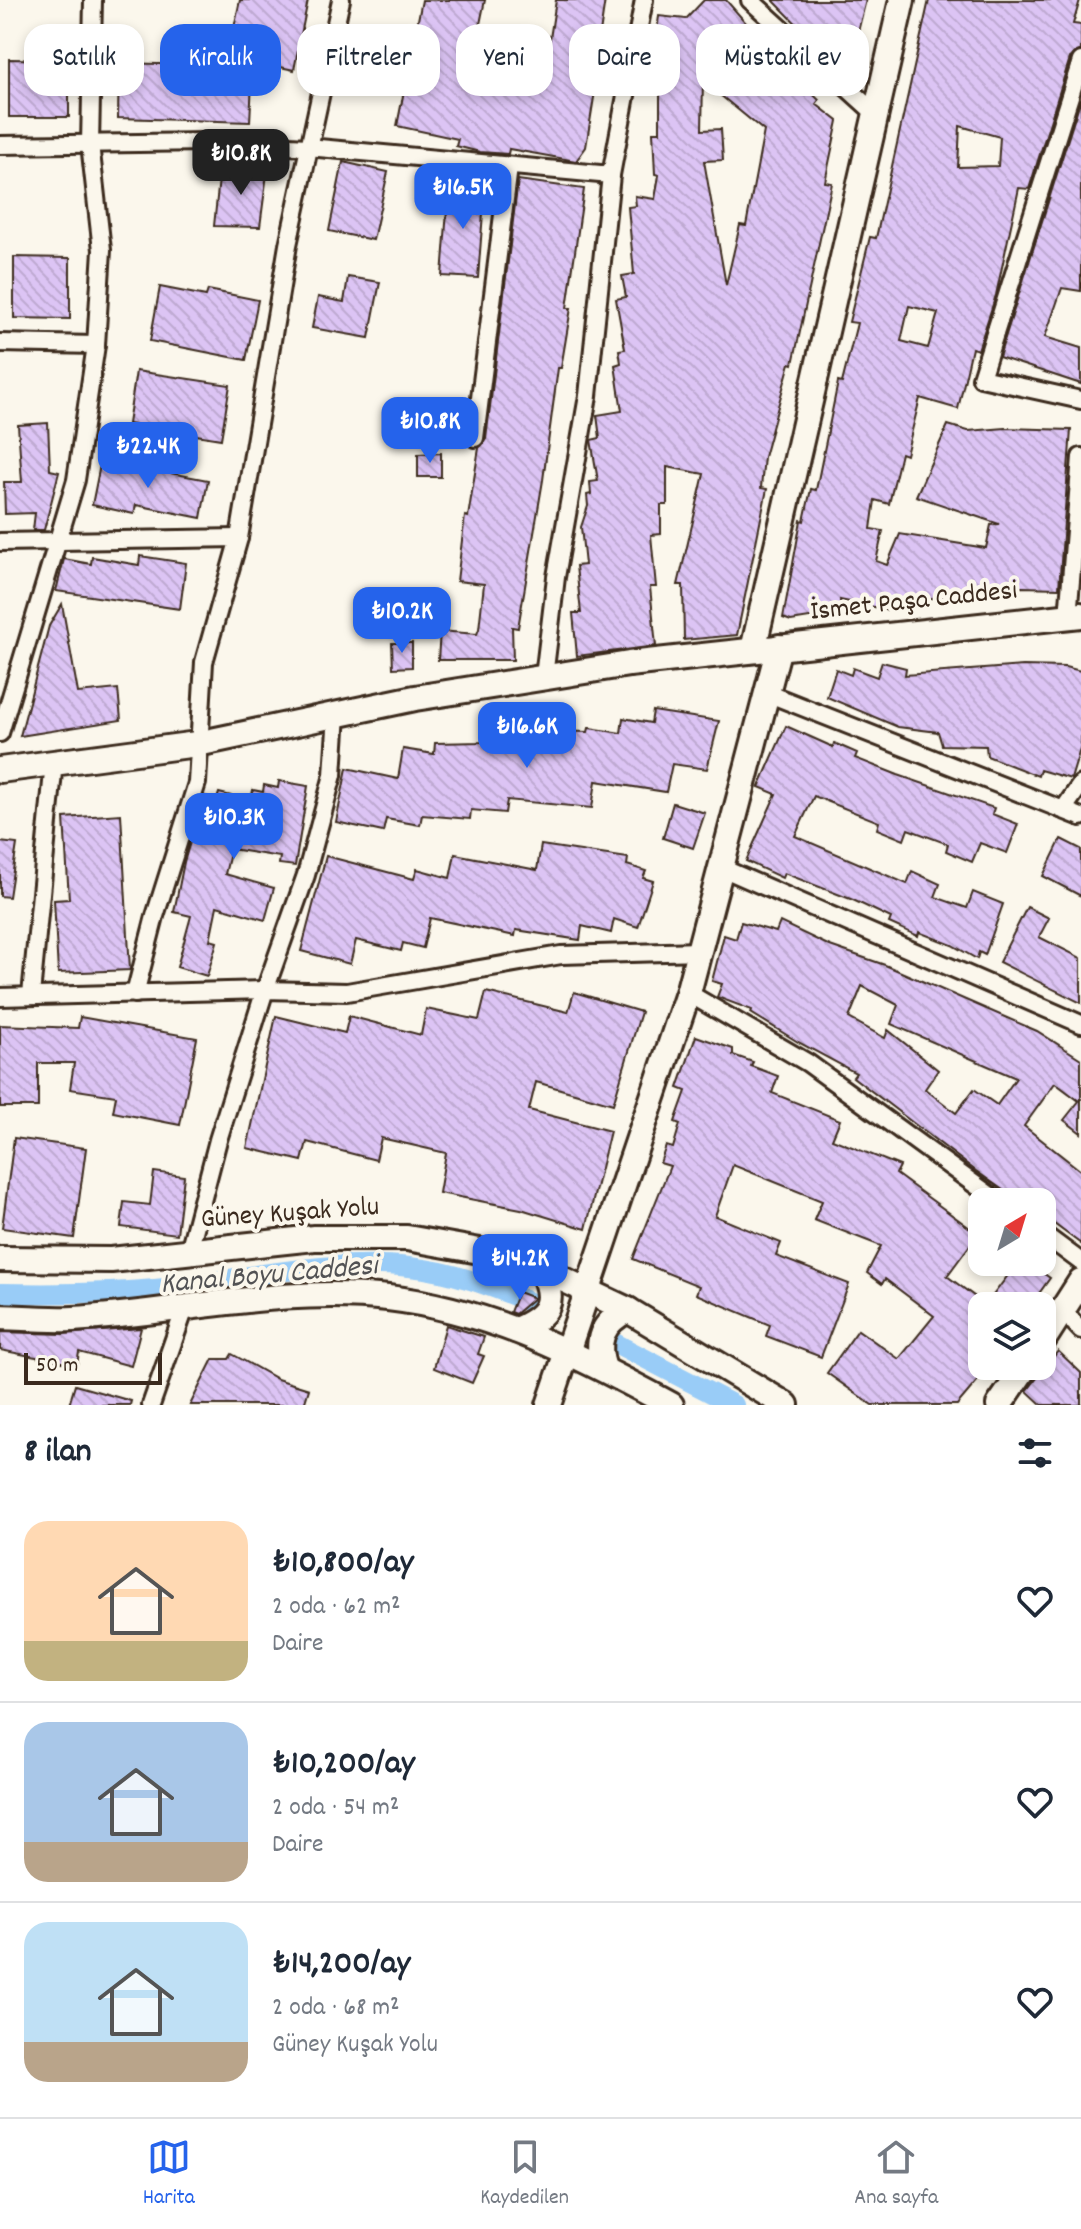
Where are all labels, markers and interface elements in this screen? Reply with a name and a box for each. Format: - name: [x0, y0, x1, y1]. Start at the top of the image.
- chip: Satılık: [24, 24, 144, 96]
- chip: Kiralık: [160, 24, 281, 96]
- chip: Filtreler: [297, 24, 440, 96]
- chip: Yeni: [456, 24, 553, 96]
- chip: Daire: [569, 24, 680, 96]
- chip: Müstakil ev: [696, 24, 869, 96]
- pin: ₺10.8K: [176, 129, 306, 197]
- text: ₺10.8K: [210, 136, 272, 173]
- pin: ₺16.5K: [398, 163, 528, 231]
- text: ₺16.5K: [432, 170, 494, 207]
- pin: ₺10.8K: [365, 397, 495, 465]
- text: ₺10.8K: [399, 404, 461, 441]
- pin: ₺22.4K: [83, 422, 213, 490]
- text: ₺22.4K: [116, 429, 180, 466]
- street label: İsmet Paşa Caddesi: [809, 572, 1019, 634]
- pin: ₺10.2K: [337, 587, 467, 655]
- text: ₺10.2K: [371, 594, 433, 631]
- pin: ₺16.6K: [462, 702, 592, 770]
- text: ₺16.6K: [496, 709, 558, 746]
- pin: ₺10.3K: [169, 793, 299, 861]
- text: ₺10.3K: [203, 800, 265, 837]
- north arrow: [968, 1188, 1056, 1276]
- map controls: [968, 1188, 1056, 1380]
- street label: Güney Kuşak Yolu: [199, 1189, 381, 1241]
- pin: ₺14.2K: [455, 1234, 585, 1302]
- text: ₺14.2K: [491, 1241, 549, 1278]
- water label: Kanal Boyu Caddesi: [159, 1246, 384, 1308]
- button: layers: [968, 1292, 1056, 1380]
- scale bar: [24, 1349, 162, 1385]
- text: 50 m: [36, 1351, 78, 1382]
- text: 8 ilan: [24, 1429, 91, 1478]
- icon: filters: [1013, 1431, 1057, 1475]
- text: ₺10,800/ay: [272, 1540, 413, 1589]
- icon: home: [88, 1553, 184, 1649]
- icon: heart: [1013, 1579, 1057, 1623]
- text: 2 oda · 62 m²: [272, 1589, 401, 1626]
- text: Daire: [272, 1626, 323, 1663]
- text: ₺10,200/ay: [272, 1741, 415, 1790]
- icon: home: [88, 1754, 184, 1850]
- icon: heart: [1013, 1780, 1057, 1824]
- text: 2 oda · 54 m²: [272, 1790, 399, 1827]
- text: Daire: [272, 1827, 323, 1864]
- text: ₺14,200/ay: [272, 1941, 410, 1990]
- icon: home: [88, 1954, 184, 2050]
- icon: heart: [1013, 1980, 1057, 2024]
- text: 2 oda · 68 m²: [272, 1990, 400, 2027]
- text: Güney Kuşak Yolu: [272, 2027, 438, 2064]
- tab: Harita: [143, 2135, 195, 2214]
- tab: Kaydedilen: [480, 2135, 569, 2214]
- tab: Ana sayfa: [854, 2135, 938, 2214]

